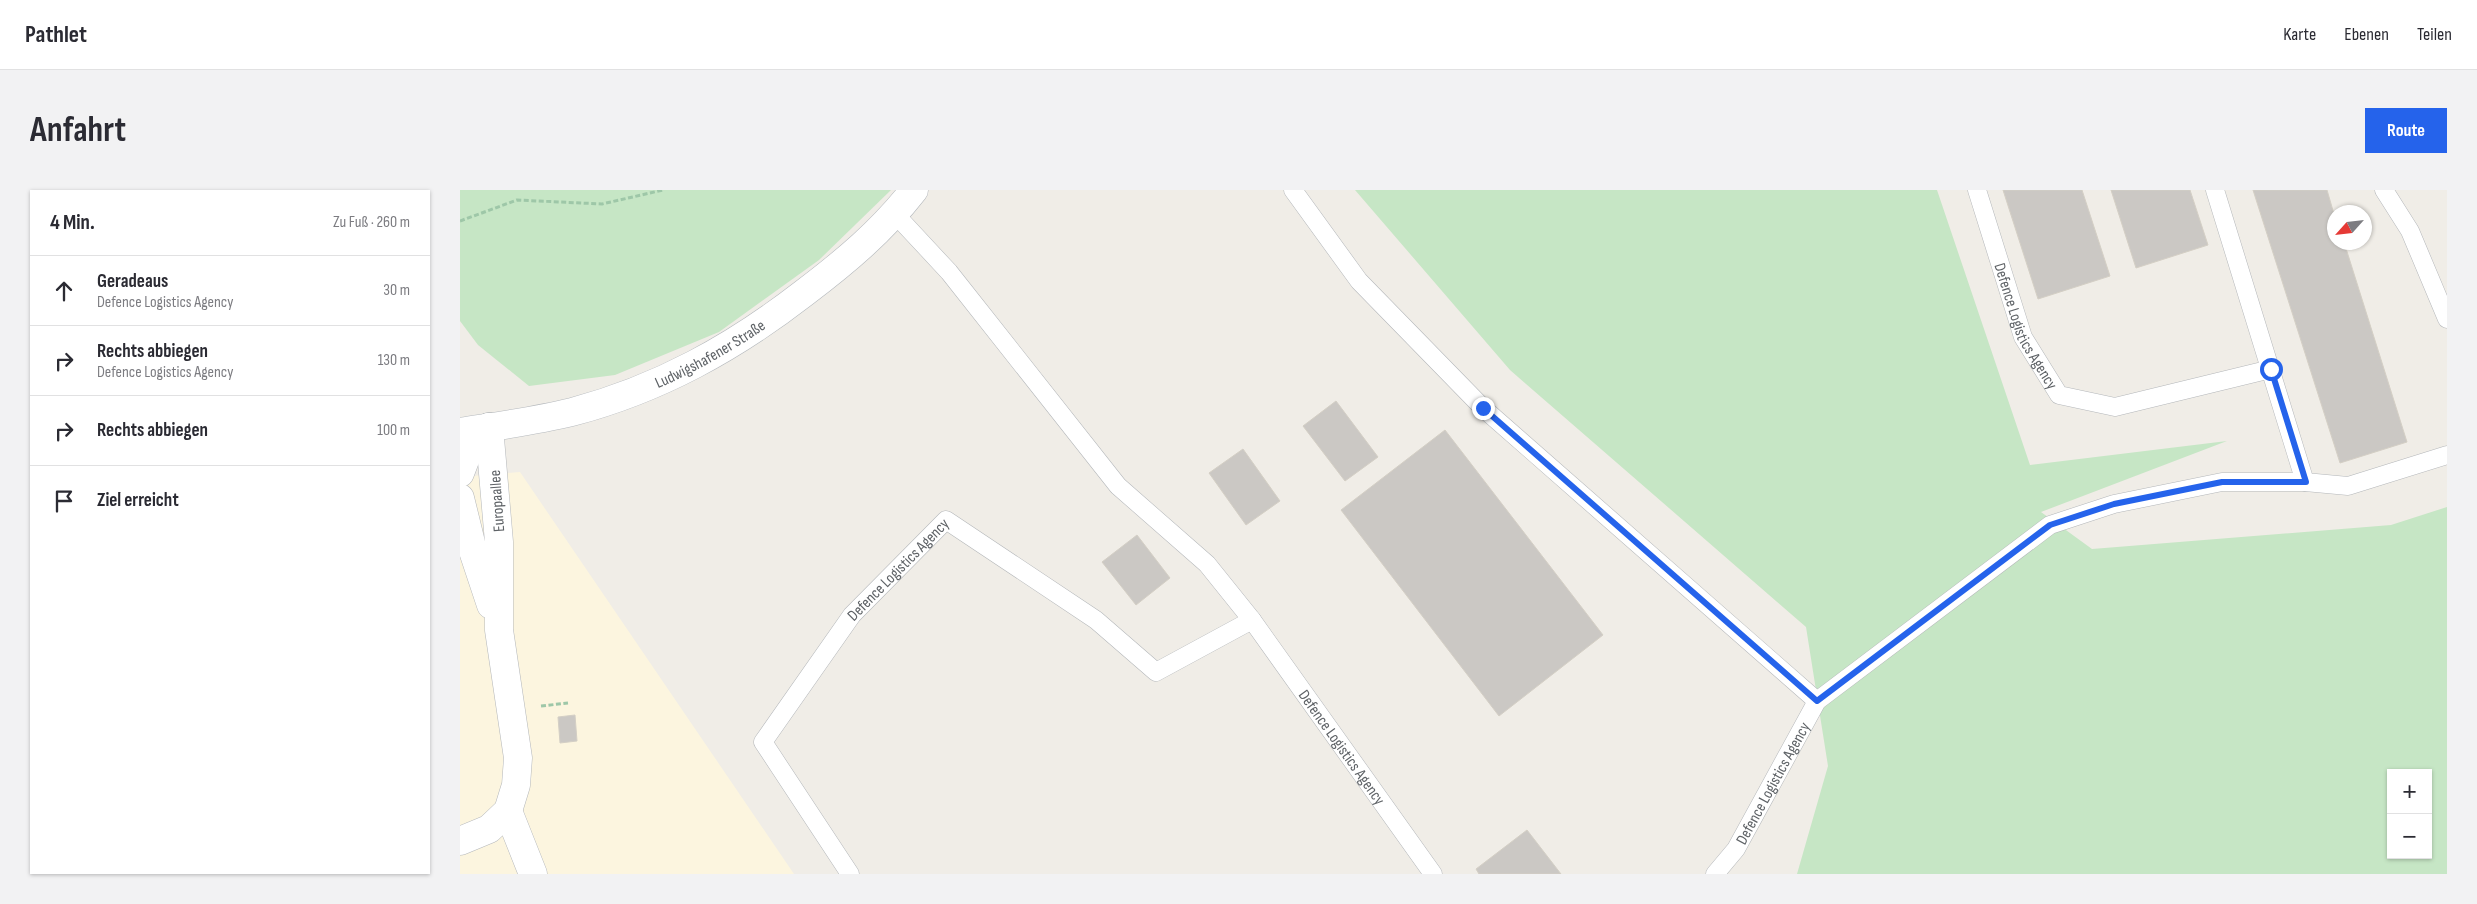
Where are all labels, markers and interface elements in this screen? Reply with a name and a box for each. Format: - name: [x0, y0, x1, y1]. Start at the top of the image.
- text: Pathlet: [25, 20, 87, 49]
- text: Karte: [2283, 24, 2316, 45]
- text: Ebenen: [2344, 24, 2389, 45]
- text: Teilen: [2417, 24, 2452, 45]
- button: Route: [2365, 108, 2447, 153]
- text: Anfahrt: [30, 109, 126, 152]
- north arrow: [2327, 205, 2372, 250]
- text: 4 Min.: [50, 210, 95, 235]
- text: Zu Fuß · 260 m: [333, 213, 410, 232]
- street label: Defence Logistics Agency: [1989, 261, 2061, 393]
- text: Geradeaus: [97, 270, 168, 293]
- icon: ahead: [50, 277, 78, 305]
- text: 30 m: [383, 281, 410, 300]
- text: Defence Logistics Agency: [97, 293, 233, 312]
- street label: Ludwigshafener Straße: [652, 316, 769, 393]
- text: Rechts abbiegen: [97, 340, 208, 363]
- icon: right: [50, 347, 78, 375]
- text: 130 m: [378, 351, 410, 370]
- route start: [2260, 358, 2283, 381]
- text: Defence Logistics Agency: [97, 363, 233, 382]
- route end: [1472, 397, 1495, 420]
- icon: right: [50, 417, 78, 445]
- text: Rechts abbiegen: [97, 419, 208, 442]
- text: 100 m: [377, 421, 410, 440]
- street label: Europaallee: [486, 469, 509, 532]
- icon: arrive: [50, 487, 78, 515]
- text: Ziel erreicht: [97, 489, 179, 512]
- street label: Defence Logistics Agency: [844, 515, 953, 625]
- street label: Defence Logistics Agency: [1294, 687, 1389, 809]
- street label: Defence Logistics Agency: [1732, 719, 1815, 848]
- map controls: [2387, 769, 2432, 859]
- button: +: [2387, 769, 2432, 814]
- button: −: [2387, 814, 2432, 859]

